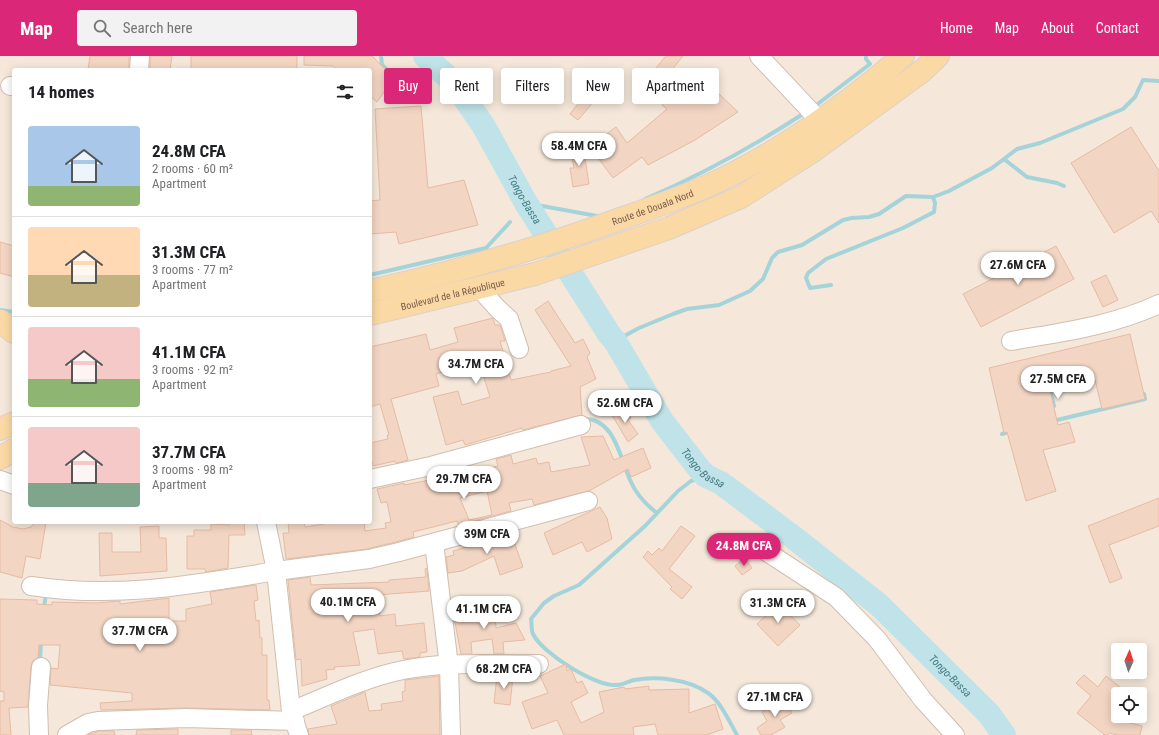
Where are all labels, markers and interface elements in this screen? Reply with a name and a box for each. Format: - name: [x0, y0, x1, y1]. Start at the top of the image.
- search box: [77, 10, 357, 46]
- text: Map: [20, 17, 53, 40]
- icon: search: [91, 17, 113, 39]
- text: Search here: [123, 19, 193, 37]
- text: Home: [940, 20, 973, 36]
- text: Map: [995, 20, 1019, 36]
- text: About: [1041, 20, 1074, 36]
- text: Contact: [1096, 20, 1139, 36]
- chip: Buy: [384, 68, 432, 104]
- chip: Rent: [440, 68, 493, 104]
- chip: Filters: [501, 68, 564, 104]
- chip: New: [572, 68, 624, 104]
- chip: Apartment: [632, 68, 719, 104]
- icon: filters: [334, 81, 356, 103]
- text: 14 homes: [28, 82, 94, 102]
- pin: 58.4M CFA: [533, 133, 625, 167]
- text: 58.4M CFA: [551, 138, 607, 153]
- text: 24.8M CFA: [152, 141, 226, 161]
- icon: home: [60, 142, 108, 190]
- text: 2 rooms · 60 m²: [152, 161, 233, 176]
- water label: Tongo-Bassa: [505, 173, 544, 227]
- text: Apartment: [152, 176, 206, 191]
- street label: Route de Douala Nord: [610, 188, 695, 228]
- text: 31.3M CFA: [152, 242, 226, 262]
- icon: home: [60, 243, 108, 291]
- pin: 27.6M CFA: [972, 252, 1064, 286]
- text: 27.6M CFA: [990, 257, 1046, 272]
- text: 3 rooms · 77 m²: [152, 262, 233, 277]
- street label: Boulevard de la République: [400, 276, 506, 312]
- text: Apartment: [152, 277, 206, 292]
- text: 41.1M CFA: [152, 342, 226, 362]
- icon: home: [60, 343, 108, 391]
- pin: 34.7M CFA: [430, 351, 522, 385]
- text: 34.7M CFA: [448, 356, 504, 371]
- text: 3 rooms · 92 m²: [152, 362, 233, 377]
- pin: 27.5M CFA: [1012, 366, 1104, 400]
- text: 27.5M CFA: [1030, 371, 1086, 386]
- text: Apartment: [152, 377, 206, 392]
- pin: 52.6M CFA: [579, 390, 671, 424]
- text: 52.6M CFA: [597, 395, 653, 410]
- text: 37.7M CFA: [152, 442, 226, 462]
- icon: home: [60, 443, 108, 491]
- water label: Tongo-Bassa: [678, 446, 727, 491]
- text: 3 rooms · 98 m²: [152, 462, 233, 477]
- pin: 29.7M CFA: [418, 466, 510, 500]
- text: 29.7M CFA: [436, 471, 492, 486]
- text: Apartment: [152, 477, 206, 492]
- pin: 39M CFA: [450, 521, 524, 555]
- text: 39M CFA: [464, 526, 510, 541]
- pin: 24.8M CFA: [698, 533, 790, 567]
- text: 24.8M CFA: [716, 538, 772, 553]
- pin: 40.1M CFA: [302, 589, 394, 623]
- pin: 31.3M CFA: [732, 590, 824, 624]
- text: 40.1M CFA: [320, 594, 376, 609]
- text: 31.3M CFA: [750, 595, 806, 610]
- pin: 41.1M CFA: [438, 596, 530, 630]
- text: 41.1M CFA: [456, 601, 512, 616]
- pin: 37.7M CFA: [94, 618, 186, 652]
- text: 37.7M CFA: [112, 623, 168, 638]
- north arrow: [1111, 643, 1147, 679]
- map controls: [1111, 643, 1147, 723]
- water label: Tongo-Bassa: [926, 652, 974, 700]
- pin: 68.2M CFA: [458, 656, 550, 690]
- text: 68.2M CFA: [476, 661, 532, 676]
- pin: 27.1M CFA: [729, 684, 821, 718]
- button: locate: [1111, 687, 1147, 723]
- text: 27.1M CFA: [747, 689, 803, 704]

